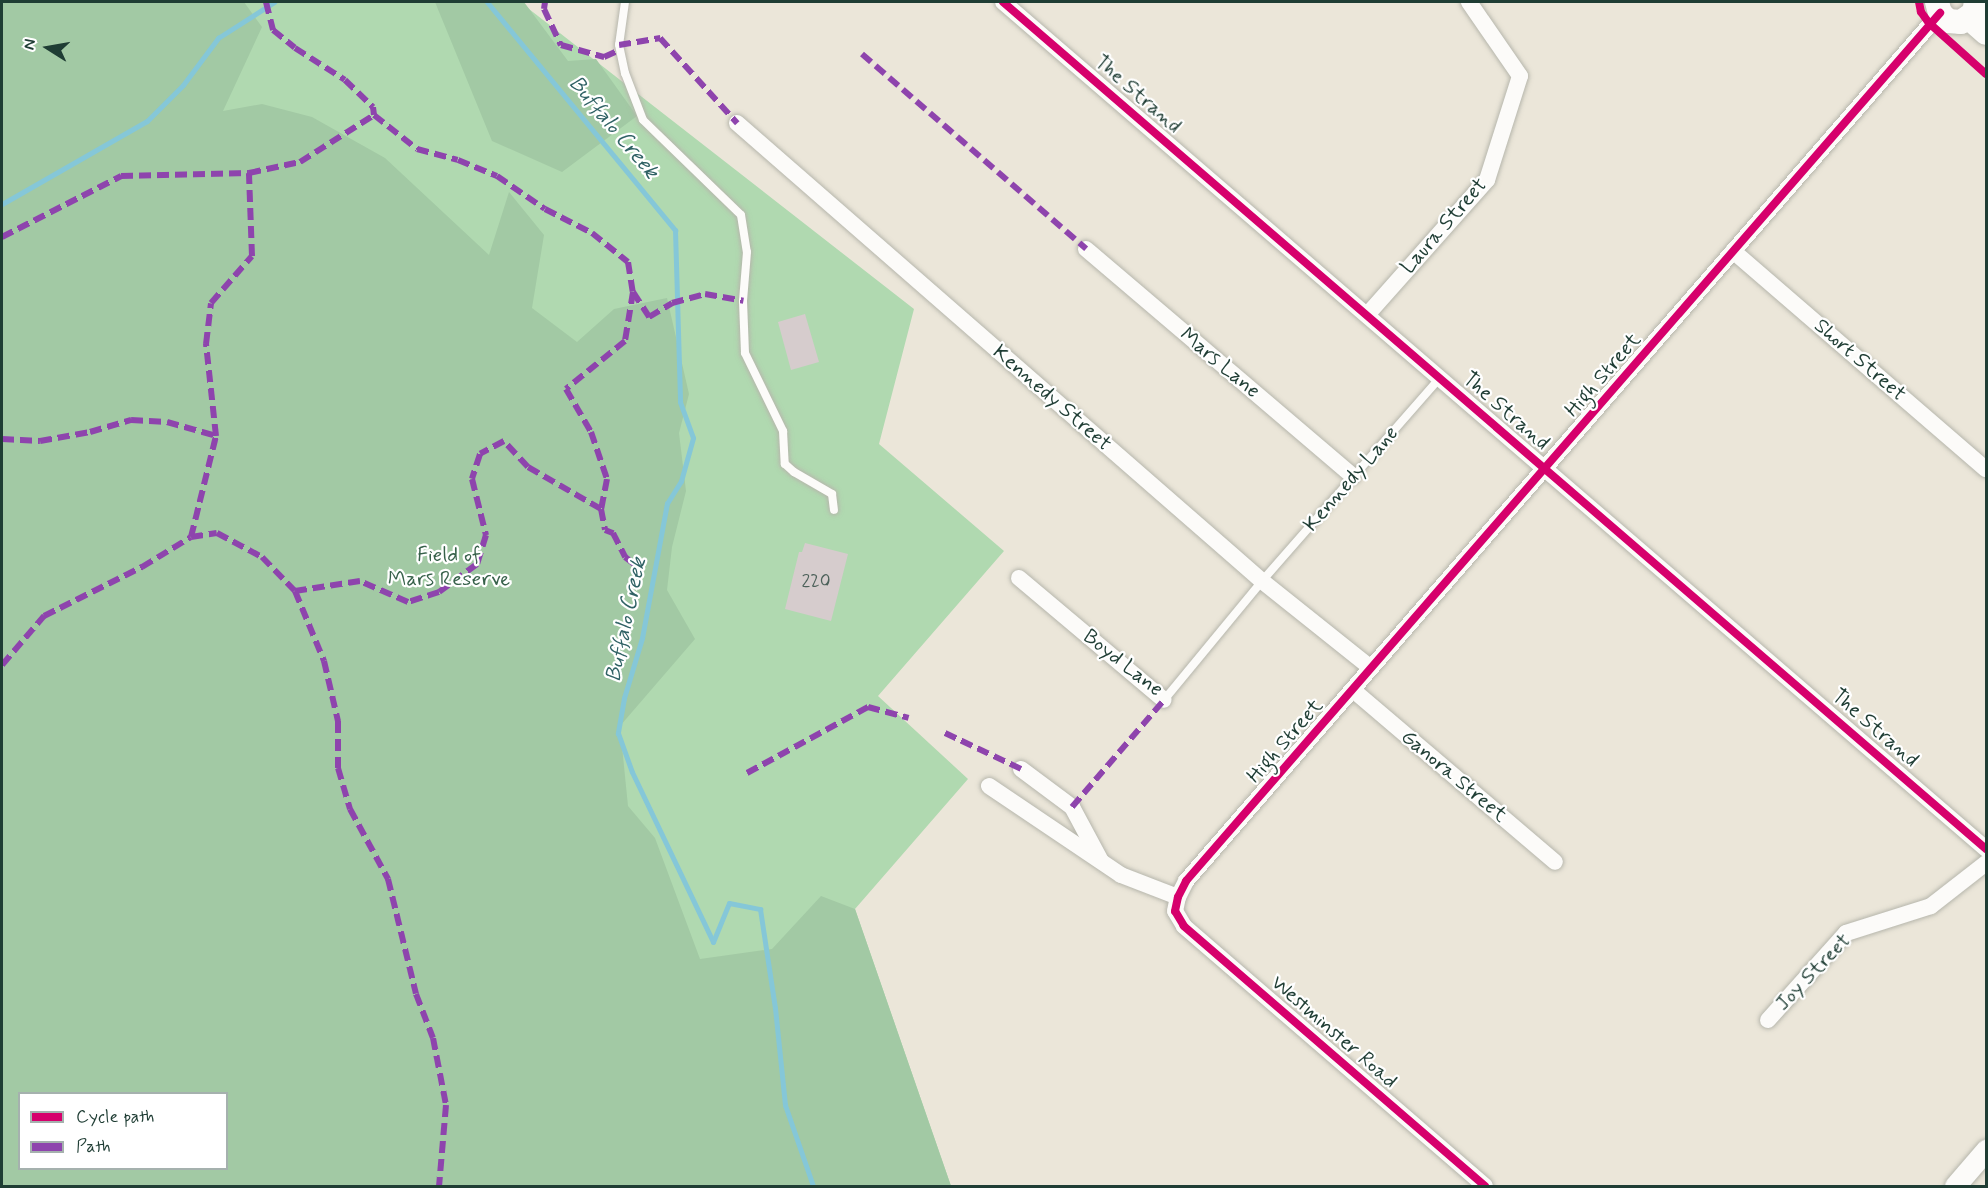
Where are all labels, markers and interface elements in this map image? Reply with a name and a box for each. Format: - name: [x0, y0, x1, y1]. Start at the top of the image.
- north arrow: [18, 18, 78, 78]
- text: N: [19, 37, 41, 52]
- street label: The Strand: [1092, 52, 1184, 136]
- water label: Buffalo Creek: [562, 71, 664, 185]
- street label: Laura Street: [1396, 173, 1492, 279]
- street label: Short Street: [1809, 314, 1911, 406]
- street label: Mars Lane: [1175, 322, 1265, 404]
- street label: High Street: [1560, 328, 1646, 422]
- street label: Kennedy Street: [988, 340, 1116, 456]
- street label: The Strand: [1460, 369, 1552, 453]
- street label: Kennedy Lane: [1298, 420, 1404, 538]
- park label: Field of Mars Reserve: [388, 542, 510, 592]
- water label: Buffalo Creek: [601, 555, 653, 685]
- house number: 220: [801, 570, 831, 592]
- street label: Boyd Lane: [1078, 624, 1168, 702]
- street label: The Strand: [1829, 686, 1921, 770]
- street label: High Street: [1242, 694, 1328, 788]
- street label: Ganora Street: [1396, 724, 1512, 828]
- street label: Joy Street: [1770, 928, 1856, 1016]
- street label: Westminster Road: [1266, 971, 1402, 1093]
- legend: [18, 1092, 228, 1170]
- text: Cycle path: [76, 1105, 154, 1129]
- text: Path: [76, 1135, 111, 1159]

